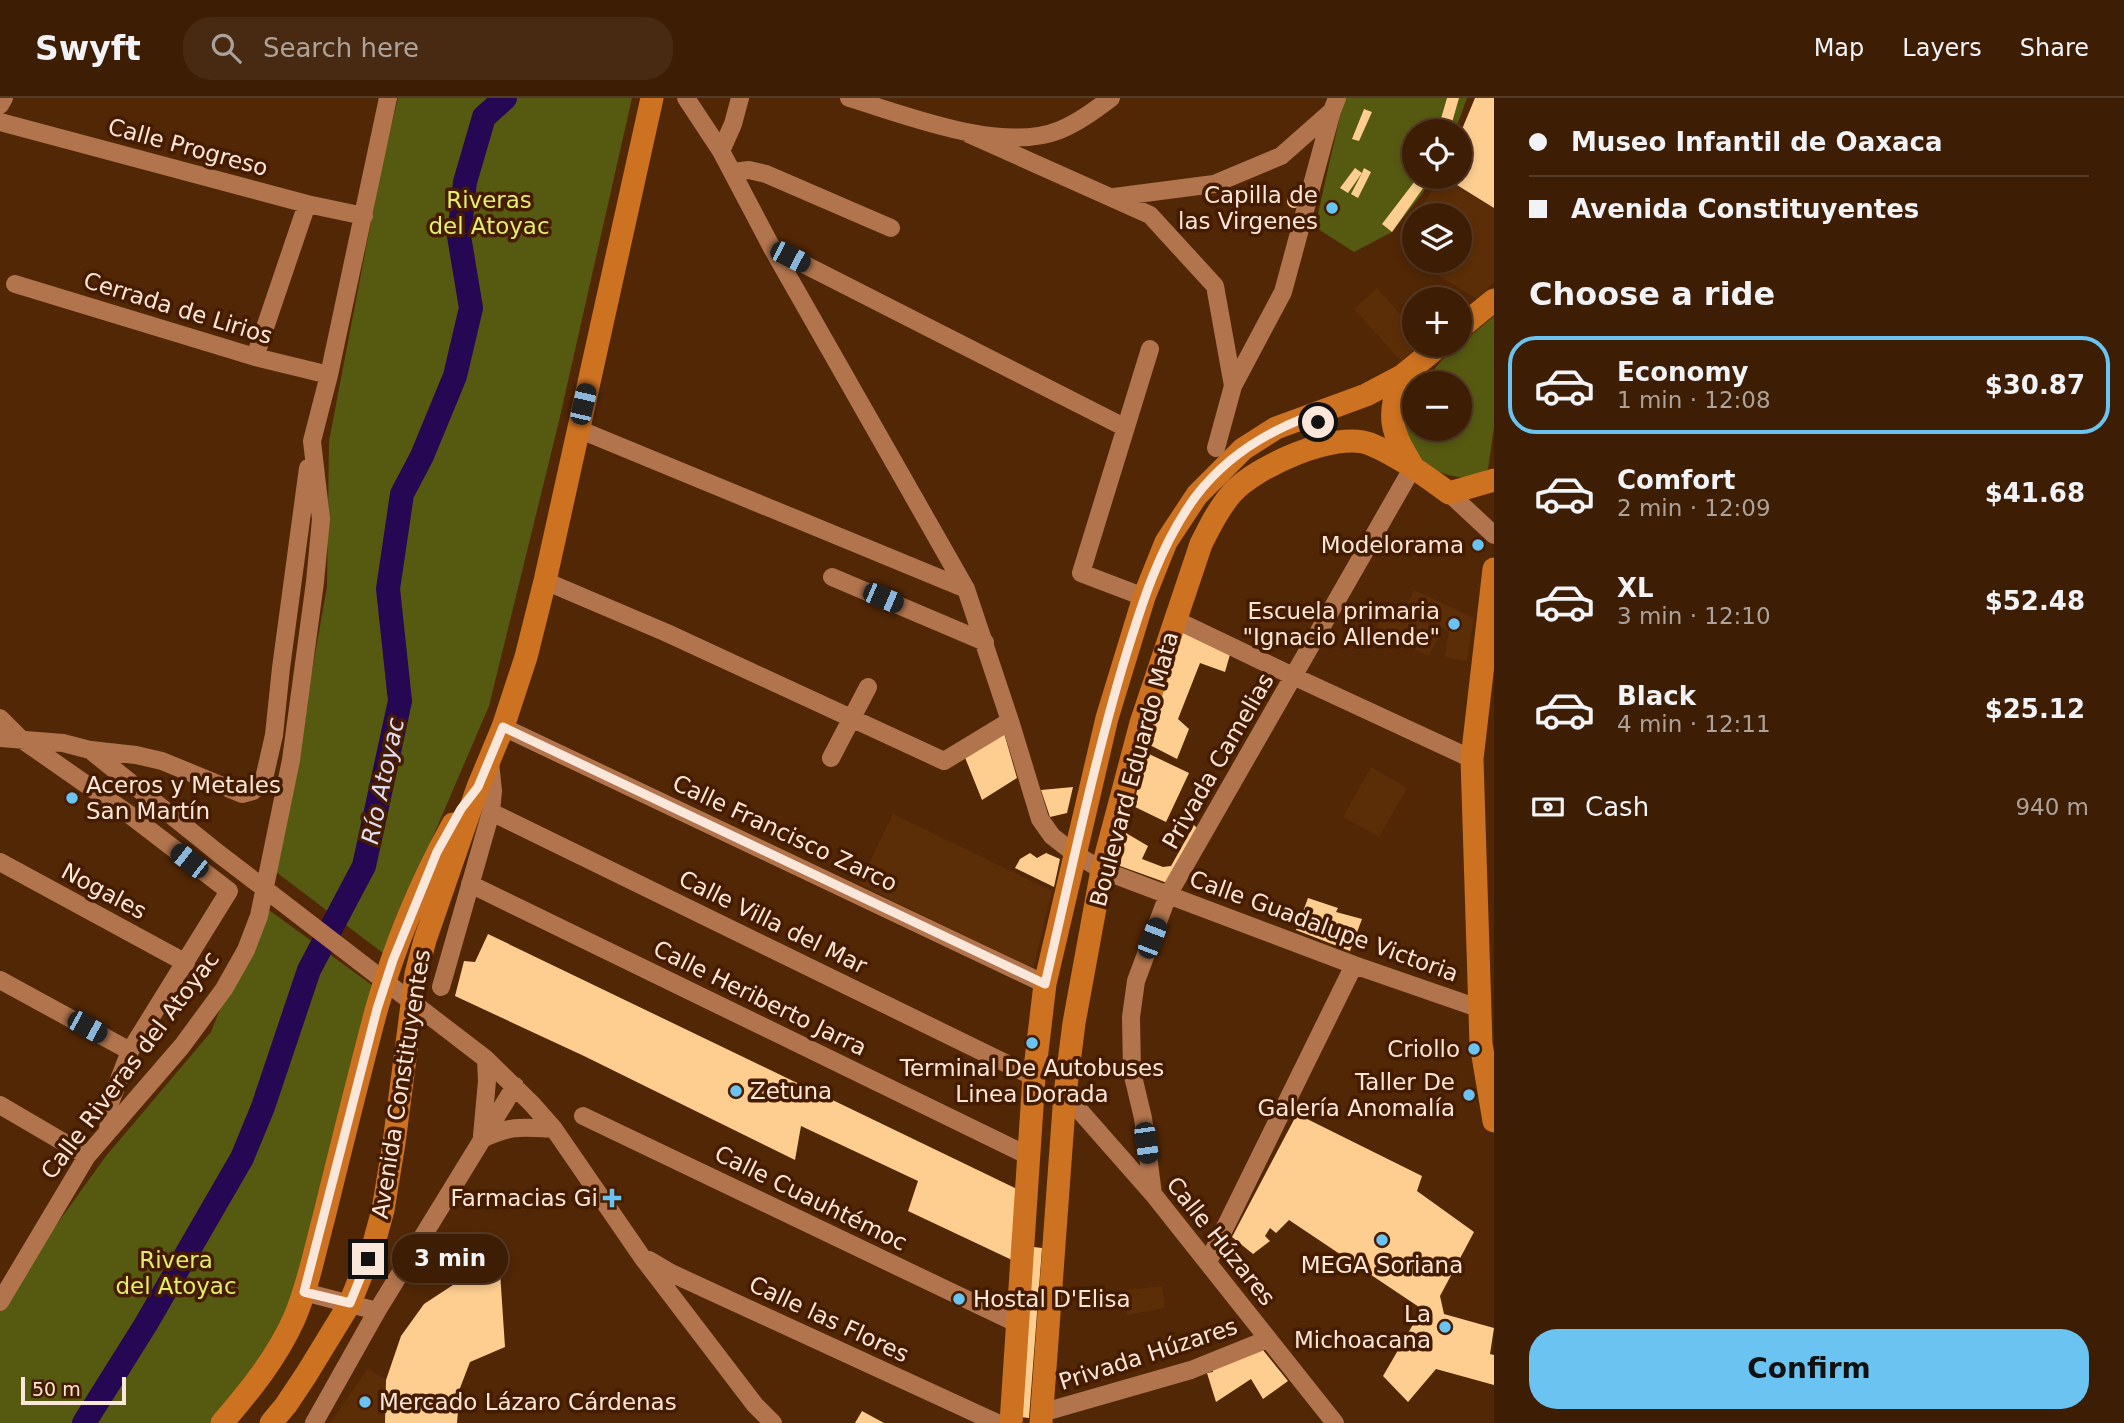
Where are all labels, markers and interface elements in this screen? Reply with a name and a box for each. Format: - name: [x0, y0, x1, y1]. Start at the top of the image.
- search box: [183, 17, 673, 80]
- text: Swyft: [35, 29, 141, 68]
- icon: search: [207, 29, 245, 67]
- text: Search here: [263, 33, 419, 63]
- text: Map: [1814, 34, 1864, 62]
- text: Layers: [1902, 34, 1982, 62]
- text: Share: [2020, 34, 2089, 62]
- street label: Calle Progreso: [105, 113, 271, 181]
- map controls: [1402, 119, 1472, 441]
- button: locate: [1402, 119, 1472, 189]
- text: Museo Infantil de Oaxaca: [1571, 127, 1942, 157]
- place label: Capilla de las Virgenes: [1178, 182, 1318, 234]
- park label: Riveras del Atoyac: [428, 187, 550, 239]
- text: Avenida Constituyentes: [1571, 194, 1919, 224]
- marker: Capilla de las Virgenes: [1324, 200, 1340, 216]
- button: layers: [1402, 203, 1472, 273]
- car: [767, 238, 814, 276]
- street label: Cerrada de Lirios: [80, 267, 276, 349]
- text: Choose a ride: [1529, 275, 1775, 313]
- button: +: [1402, 287, 1472, 357]
- icon: car: [1533, 354, 1596, 417]
- text: Economy: [1617, 357, 1748, 387]
- text: $30.87: [1985, 370, 2085, 400]
- button: −: [1402, 371, 1472, 441]
- car: [569, 381, 598, 427]
- text: 1 min · 12:08: [1617, 387, 1771, 413]
- route start: [1302, 406, 1334, 438]
- icon: car: [1533, 462, 1596, 525]
- text: Comfort: [1617, 465, 1735, 495]
- text: $41.68: [1985, 478, 2085, 508]
- text: 2 min · 12:09: [1617, 495, 1771, 521]
- place label: Modelorama: [1321, 532, 1464, 558]
- marker: Modelorama: [1470, 537, 1486, 553]
- icon: car: [1533, 570, 1596, 633]
- text: XL: [1617, 573, 1654, 603]
- car: [860, 580, 907, 616]
- text: $52.48: [1985, 586, 2085, 616]
- place label: Escuela primaria "Ignacio Allende": [1242, 598, 1440, 650]
- text: 3 min · 12:10: [1617, 603, 1771, 629]
- marker: Escuela primaria "Ignacio Allende": [1446, 616, 1462, 632]
- street label: Boulevard Eduardo Mata: [1085, 629, 1183, 909]
- street label: Privada Camelias: [1157, 669, 1279, 853]
- icon: car: [1533, 678, 1596, 741]
- text: Black: [1617, 681, 1696, 711]
- text: $25.12: [1985, 694, 2085, 724]
- text: 4 min · 12:11: [1617, 711, 1771, 737]
- water label: Río Atoyac: [356, 715, 410, 847]
- street label: Calle Francisco Zarco: [669, 770, 901, 896]
- place label: Aceros y Metales San Martín: [86, 772, 281, 824]
- icon: cash: [1529, 788, 1567, 826]
- marker: Aceros y Metales San Martín: [64, 790, 80, 806]
- text: Cash: [1585, 792, 1649, 822]
- text: 940 m: [2015, 794, 2089, 820]
- car: [166, 840, 213, 882]
- street label: Nogales: [57, 858, 151, 924]
- street label: Calle Villa del Mar: [675, 865, 872, 979]
- street label: Calle Guadalupe Victoria: [1186, 865, 1462, 987]
- car: [1135, 915, 1170, 961]
- street label: Calle Heriberto Jarra: [649, 935, 871, 1061]
- street label: Calle Riveras del Atoyac: [36, 946, 224, 1184]
- street label: Avenida Constituyentes: [367, 947, 435, 1221]
- car: [64, 1008, 111, 1046]
- marker: Terminal De Autobuses Linea Dorada: [1024, 1035, 1040, 1051]
- place label: Criollo: [1387, 1036, 1460, 1062]
- marker: Criollo: [1466, 1041, 1482, 1057]
- place label: Terminal De Autobuses Linea Dorada: [899, 1055, 1164, 1107]
- place label: Taller De Galería Anomalía: [1258, 1069, 1455, 1121]
- place label: Zetuna: [750, 1078, 832, 1104]
- marker: Zetuna: [728, 1083, 744, 1099]
- marker: Taller De Galería Anomalía: [1461, 1087, 1477, 1103]
- car: [1133, 1121, 1160, 1165]
- street label: Calle Cuauhtémoc: [711, 1140, 911, 1256]
- street label: Calle Húzares: [1161, 1172, 1281, 1310]
- place label: Farmacias Gi: [451, 1185, 598, 1211]
- marker: Farmacias Gi: [604, 1190, 620, 1206]
- marker: MEGA Soriana: [1374, 1232, 1390, 1248]
- callout: 3 min: [392, 1234, 508, 1284]
- route end: [352, 1243, 384, 1275]
- text: 3 min: [414, 1245, 486, 1271]
- park label: Rivera del Atoyac: [115, 1247, 237, 1299]
- place label: MEGA Soriana: [1301, 1252, 1463, 1278]
- street label: Calle las Flores: [745, 1271, 913, 1367]
- place label: Hostal D'Elisa: [973, 1286, 1131, 1312]
- marker: Hostal D'Elisa: [951, 1291, 967, 1307]
- place label: La Michoacana: [1294, 1301, 1431, 1353]
- street label: Privada Húzares: [1055, 1313, 1241, 1395]
- marker: La Michoacana: [1437, 1319, 1453, 1335]
- button: Confirm: [1529, 1329, 2089, 1409]
- scale bar: [21, 1374, 126, 1406]
- text: 50 m: [32, 1378, 81, 1400]
- place label: Mercado Lázaro Cárdenas: [379, 1389, 677, 1415]
- marker: Mercado Lázaro Cárdenas: [357, 1394, 373, 1410]

